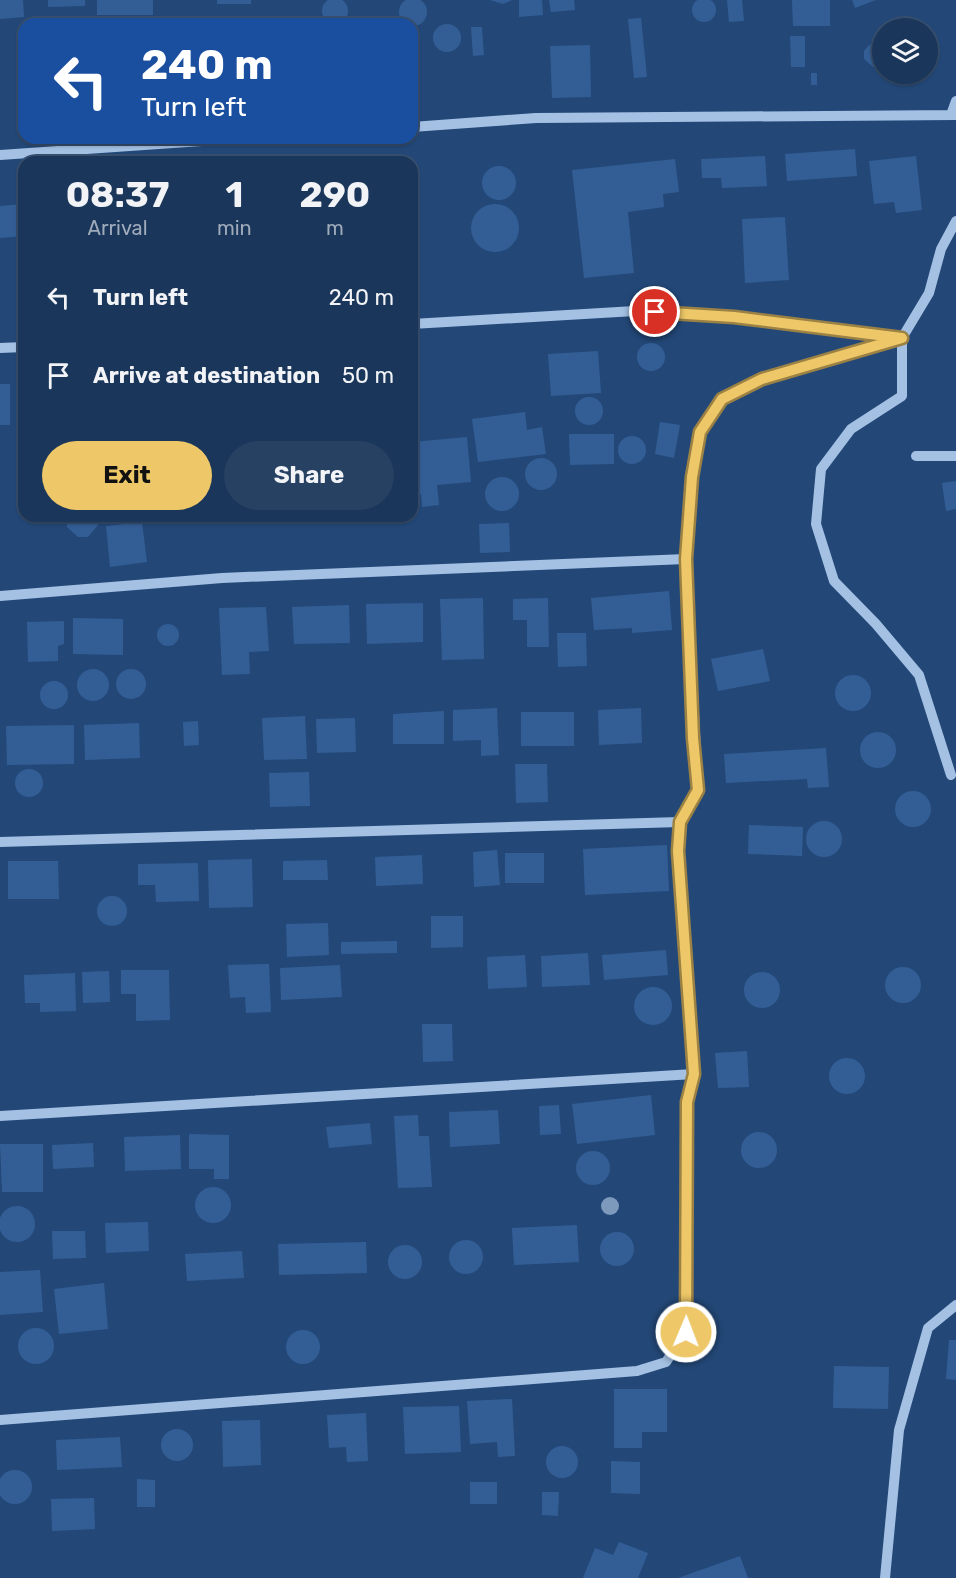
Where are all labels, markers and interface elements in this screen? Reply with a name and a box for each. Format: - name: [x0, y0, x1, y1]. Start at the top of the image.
- map controls: [872, 18, 938, 84]
- button: layers: [872, 18, 938, 84]
- text: 240 m: [141, 40, 273, 90]
- icon: left: [42, 42, 120, 120]
- text: Turn left: [141, 91, 246, 123]
- text: 08:37: [66, 173, 169, 216]
- text: 1: [225, 173, 243, 216]
- text: 290: [299, 173, 370, 216]
- text: Arrival: [87, 216, 148, 240]
- text: min: [217, 216, 252, 240]
- text: m: [326, 216, 344, 240]
- icon: left: [42, 281, 75, 314]
- text: Turn left: [93, 284, 188, 311]
- text: 240 m: [329, 284, 394, 311]
- pin: [629, 286, 680, 337]
- icon: arrive: [638, 295, 671, 328]
- icon: arrive: [42, 359, 75, 392]
- text: Arrive at destination: [93, 362, 320, 389]
- text: 50 m: [342, 362, 394, 389]
- button: Exit: [42, 441, 212, 510]
- button: Share: [224, 441, 394, 510]
- position arrow: [654, 1300, 718, 1364]

